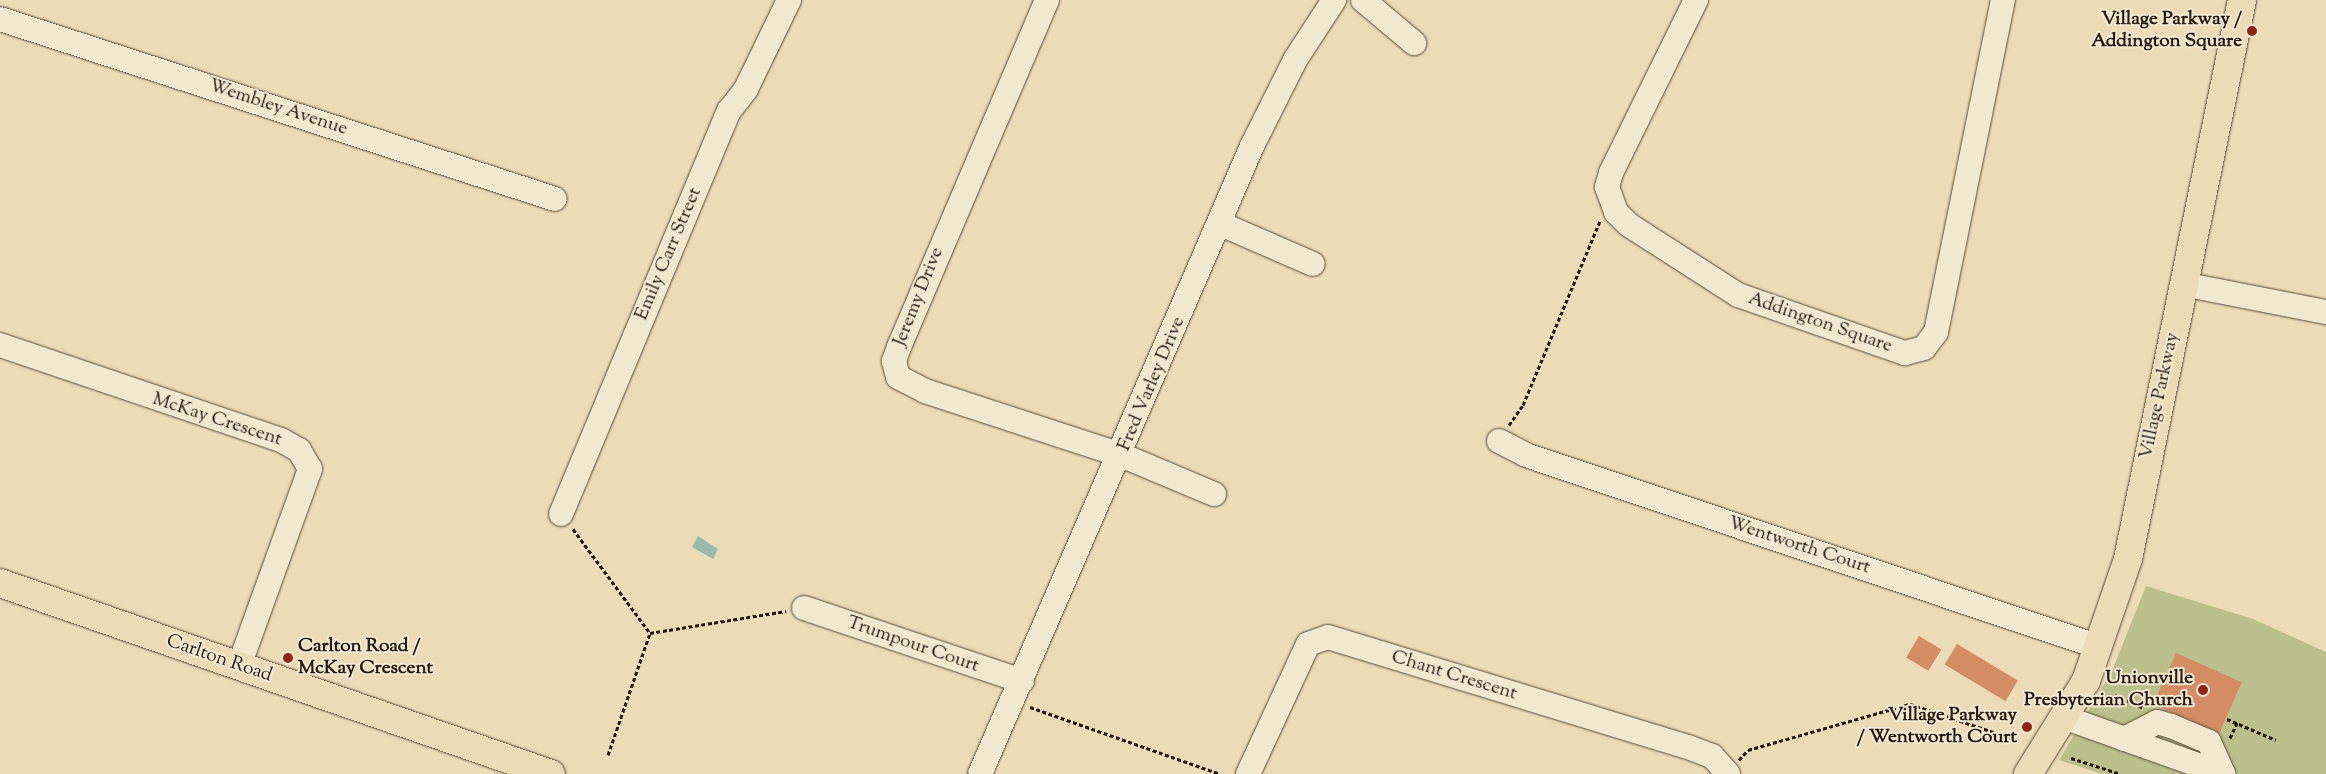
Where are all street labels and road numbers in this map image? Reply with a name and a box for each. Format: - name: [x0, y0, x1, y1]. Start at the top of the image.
- street label: Wembley Avenue: [206, 75, 350, 141]
- street label: Emily Carr Street: [631, 184, 707, 324]
- street label: Jeremy Drive: [889, 244, 949, 350]
- street label: Addington Square: [1745, 288, 1895, 358]
- street label: Fred Varley Drive: [1113, 313, 1191, 455]
- street label: Village Parkway: [2135, 331, 2185, 461]
- street label: McKay Crescent: [149, 388, 285, 452]
- street label: Wentworth Court: [1725, 512, 1873, 580]
- street label: Trumpour Court: [844, 612, 982, 678]
- street label: Carlton Road: [163, 630, 275, 688]
- street label: Chant Crescent: [1388, 646, 1520, 706]

